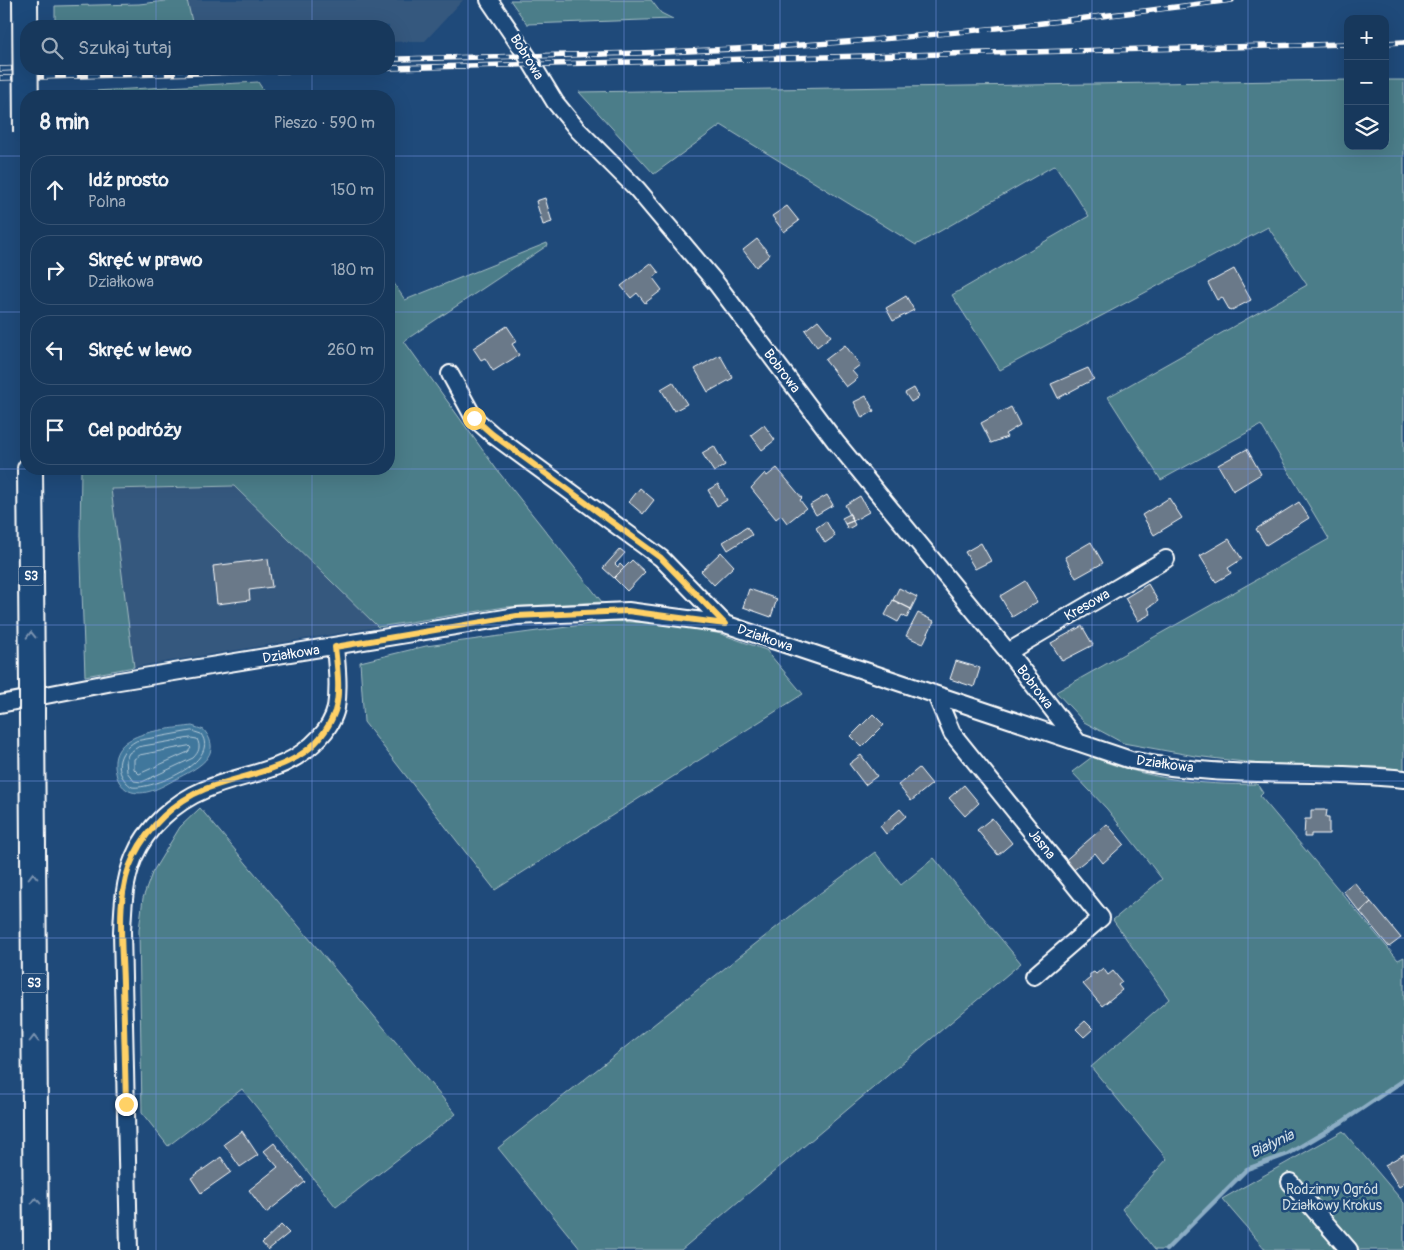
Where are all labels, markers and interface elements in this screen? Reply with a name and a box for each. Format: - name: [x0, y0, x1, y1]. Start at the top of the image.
- map controls: [1344, 15, 1389, 150]
- button: +: [1344, 15, 1389, 60]
- search box: [20, 20, 395, 75]
- street label: Bobrowa: [506, 31, 548, 83]
- icon: search: [38, 34, 66, 62]
- text: Szukaj tutaj: [78, 36, 172, 60]
- button: −: [1344, 60, 1389, 105]
- button: layers: [1344, 105, 1389, 150]
- text: 8 min: [40, 109, 89, 136]
- text: Pieszo · 590 m: [274, 113, 375, 133]
- text: Idź prosto: [88, 168, 169, 192]
- icon: ahead: [41, 176, 69, 204]
- text: 150 m: [330, 180, 374, 200]
- text: Polna: [88, 192, 126, 212]
- text: Skręć w prawo: [88, 248, 202, 272]
- icon: right: [41, 256, 69, 284]
- text: 180 m: [331, 260, 374, 280]
- text: Działkowa: [88, 272, 154, 292]
- icon: left: [41, 336, 69, 364]
- text: Skręć w lewo: [88, 338, 192, 362]
- text: 260 m: [327, 340, 374, 360]
- street label: Bobrowa: [760, 346, 804, 396]
- route start: [463, 407, 486, 430]
- icon: arrive: [41, 416, 69, 444]
- text: Cel podróży: [88, 418, 181, 442]
- road number: S3: [18, 566, 44, 586]
- street label: Kresowa: [1061, 585, 1113, 625]
- street label: Działkowa: [735, 621, 795, 655]
- one-way arrow: [26, 631, 36, 638]
- street label: Działkowa: [261, 641, 321, 667]
- street label: Bobrowa: [1013, 662, 1057, 712]
- street label: Działkowa: [1135, 752, 1195, 776]
- street label: Jasna: [1025, 825, 1059, 863]
- one-way arrow: [28, 872, 38, 880]
- road number: S3: [22, 974, 46, 992]
- one-way arrow: [29, 1035, 40, 1043]
- route end: [115, 1093, 138, 1116]
- water label: Białynia: [1247, 1125, 1298, 1162]
- park label: Rodzinny Ogród Działkowy Krokus: [1282, 1181, 1383, 1214]
- one-way arrow: [31, 1197, 41, 1205]

